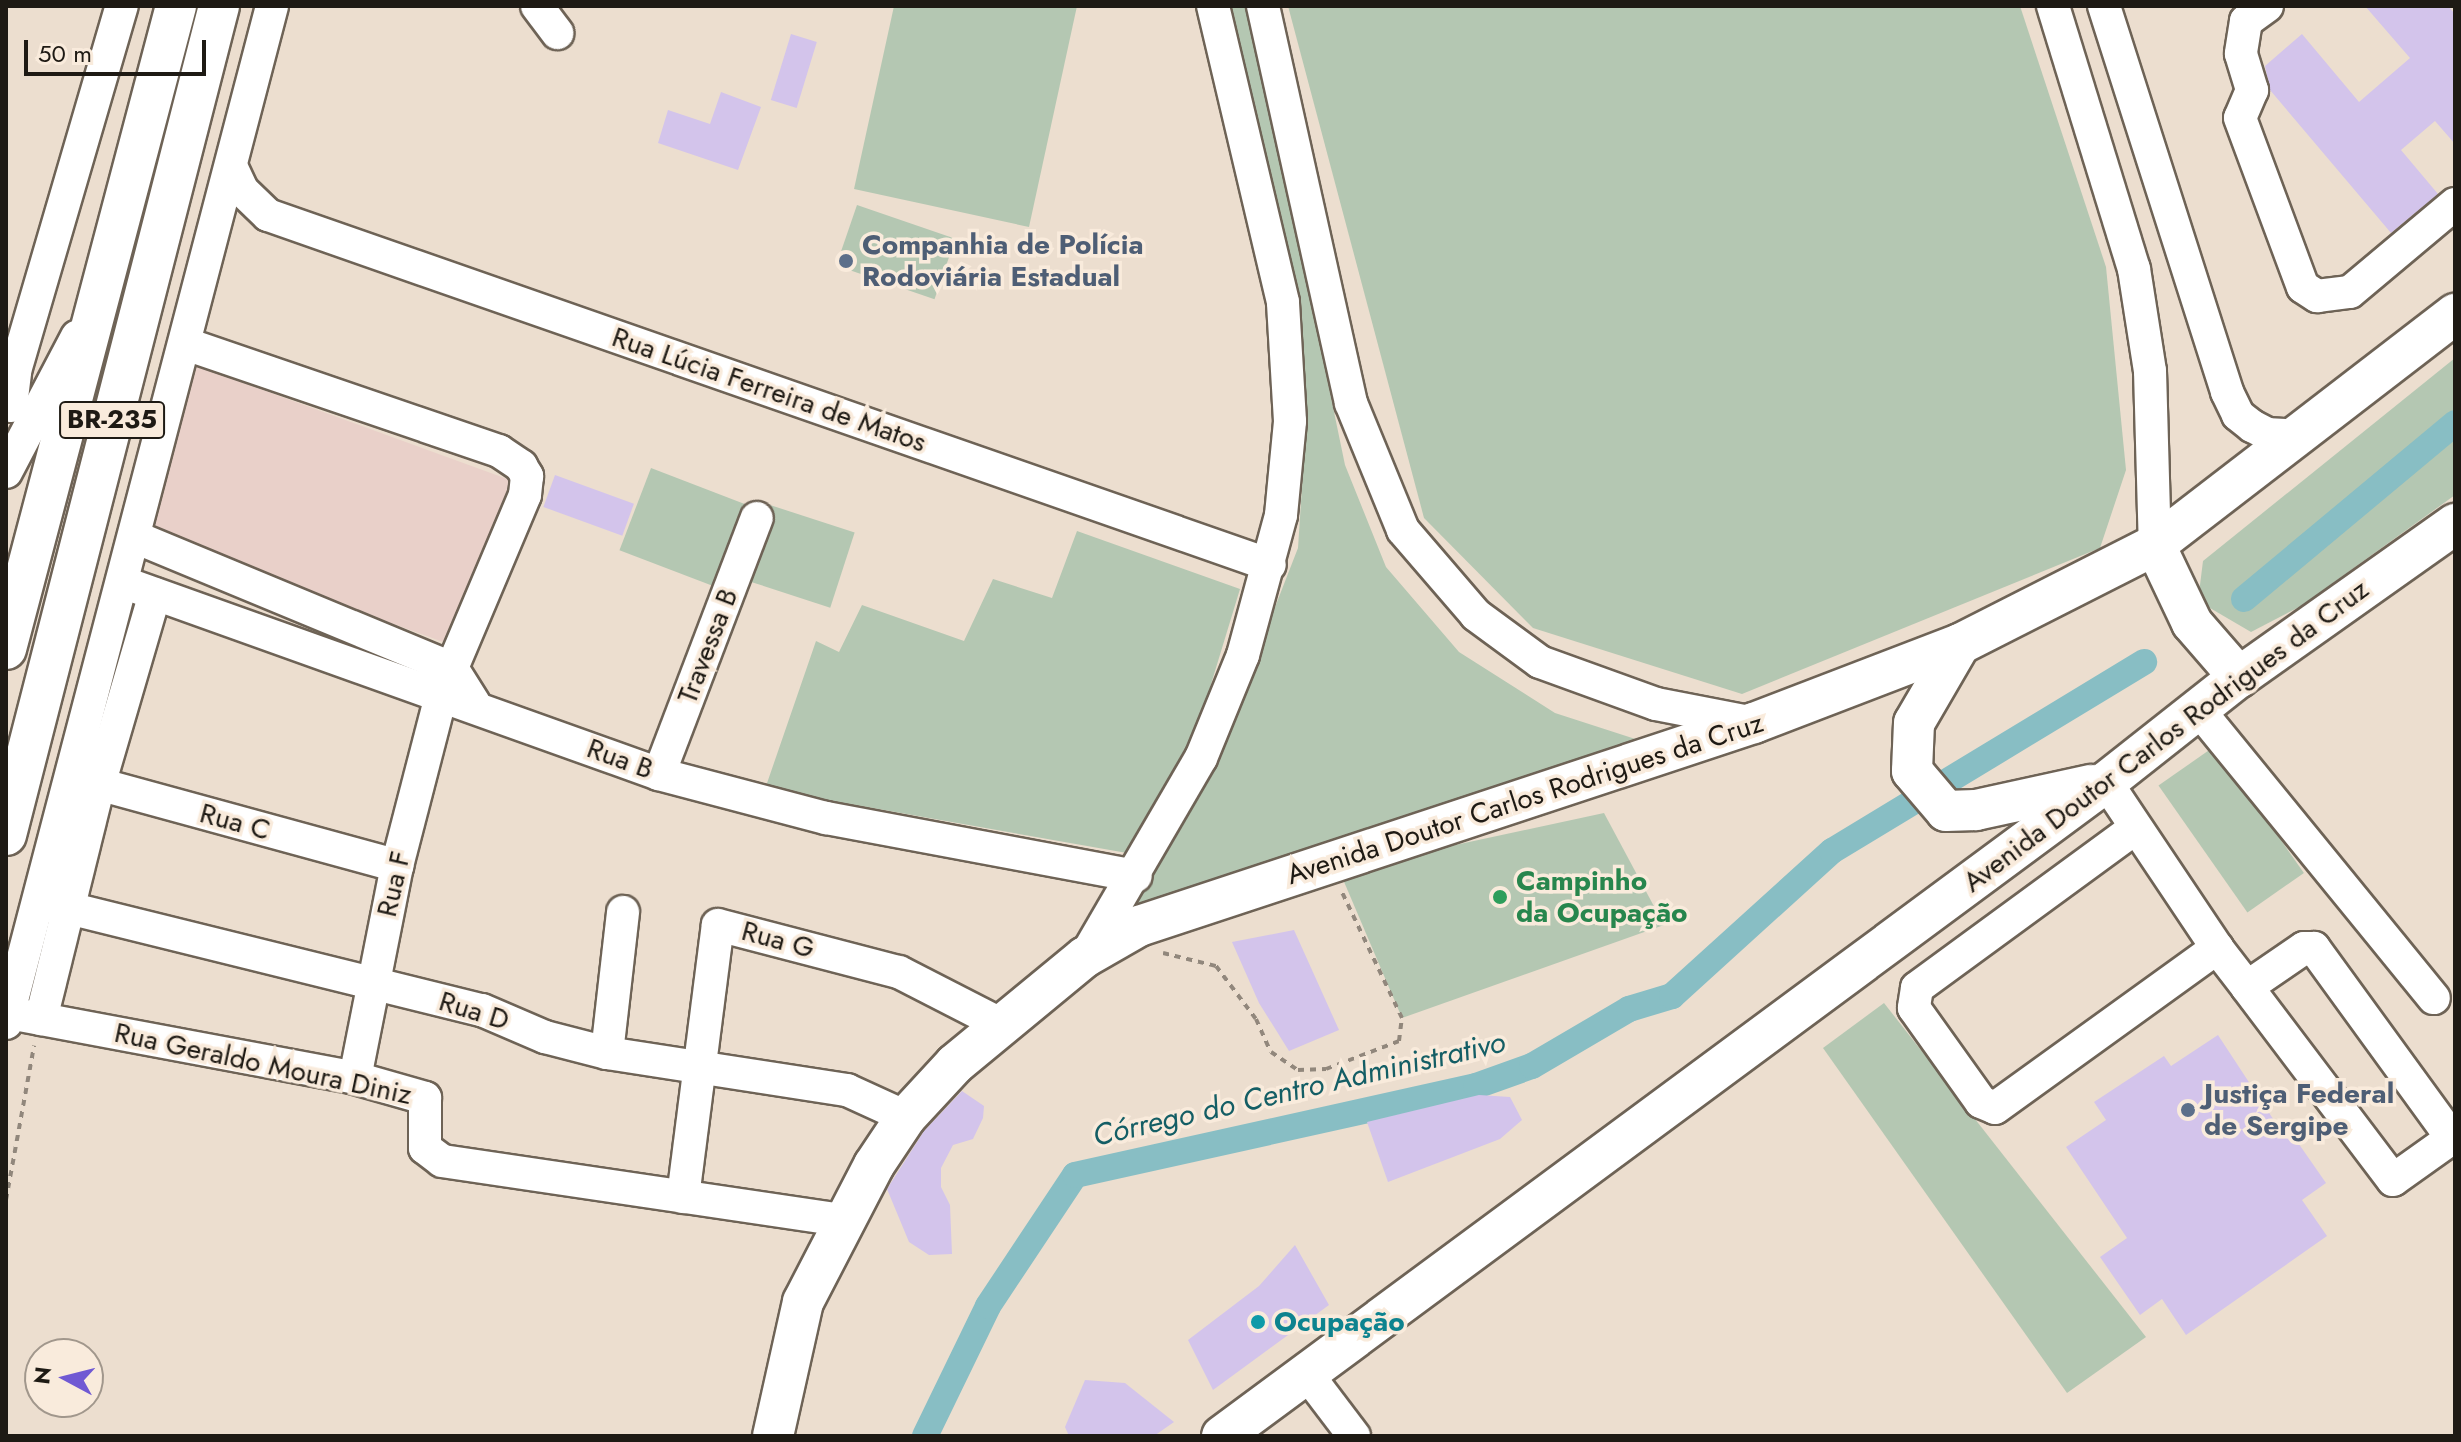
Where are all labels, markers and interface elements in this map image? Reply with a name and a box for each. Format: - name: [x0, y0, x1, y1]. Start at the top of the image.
- scale bar: [28, 24, 210, 74]
- text: 50 m: [38, 36, 92, 71]
- place label: Companhia de Polícia Rodoviária Estadual: [862, 228, 1144, 294]
- marker: Companhia de Polícia Rodoviária Estadual: [837, 252, 855, 270]
- street label: Rua Lúcia Ferreira de Matos: [608, 320, 930, 460]
- road number: BR-235: [58, 398, 166, 442]
- street label: Avenida Doutor Carlos Rodrigues da Cruz: [1957, 573, 2375, 899]
- street label: Travessa B: [671, 584, 745, 708]
- street label: Avenida Doutor Carlos Rodrigues da Cruz: [1283, 706, 1767, 892]
- street label: Rua B: [582, 732, 658, 786]
- street label: Rua C: [196, 797, 274, 847]
- street label: Rua F: [370, 848, 418, 920]
- place label: Campinho da Ocupação: [1516, 864, 1688, 930]
- marker: Campinho da Ocupação: [1491, 888, 1509, 906]
- street label: Rua G: [738, 914, 818, 966]
- street label: Rua D: [435, 985, 513, 1037]
- street label: Rua Geraldo Moura Diniz: [111, 1016, 415, 1112]
- water label: Córrego do Centro Administrativo: [1089, 1024, 1509, 1154]
- place label: Justiça Federal de Sergipe: [2204, 1077, 2394, 1143]
- marker: Justiça Federal de Sergipe: [2179, 1101, 2197, 1119]
- place label: Ocupação: [1274, 1305, 1405, 1339]
- marker: Ocupação: [1249, 1313, 1267, 1331]
- north arrow: [24, 1338, 104, 1418]
- text: N: [25, 1365, 59, 1386]

